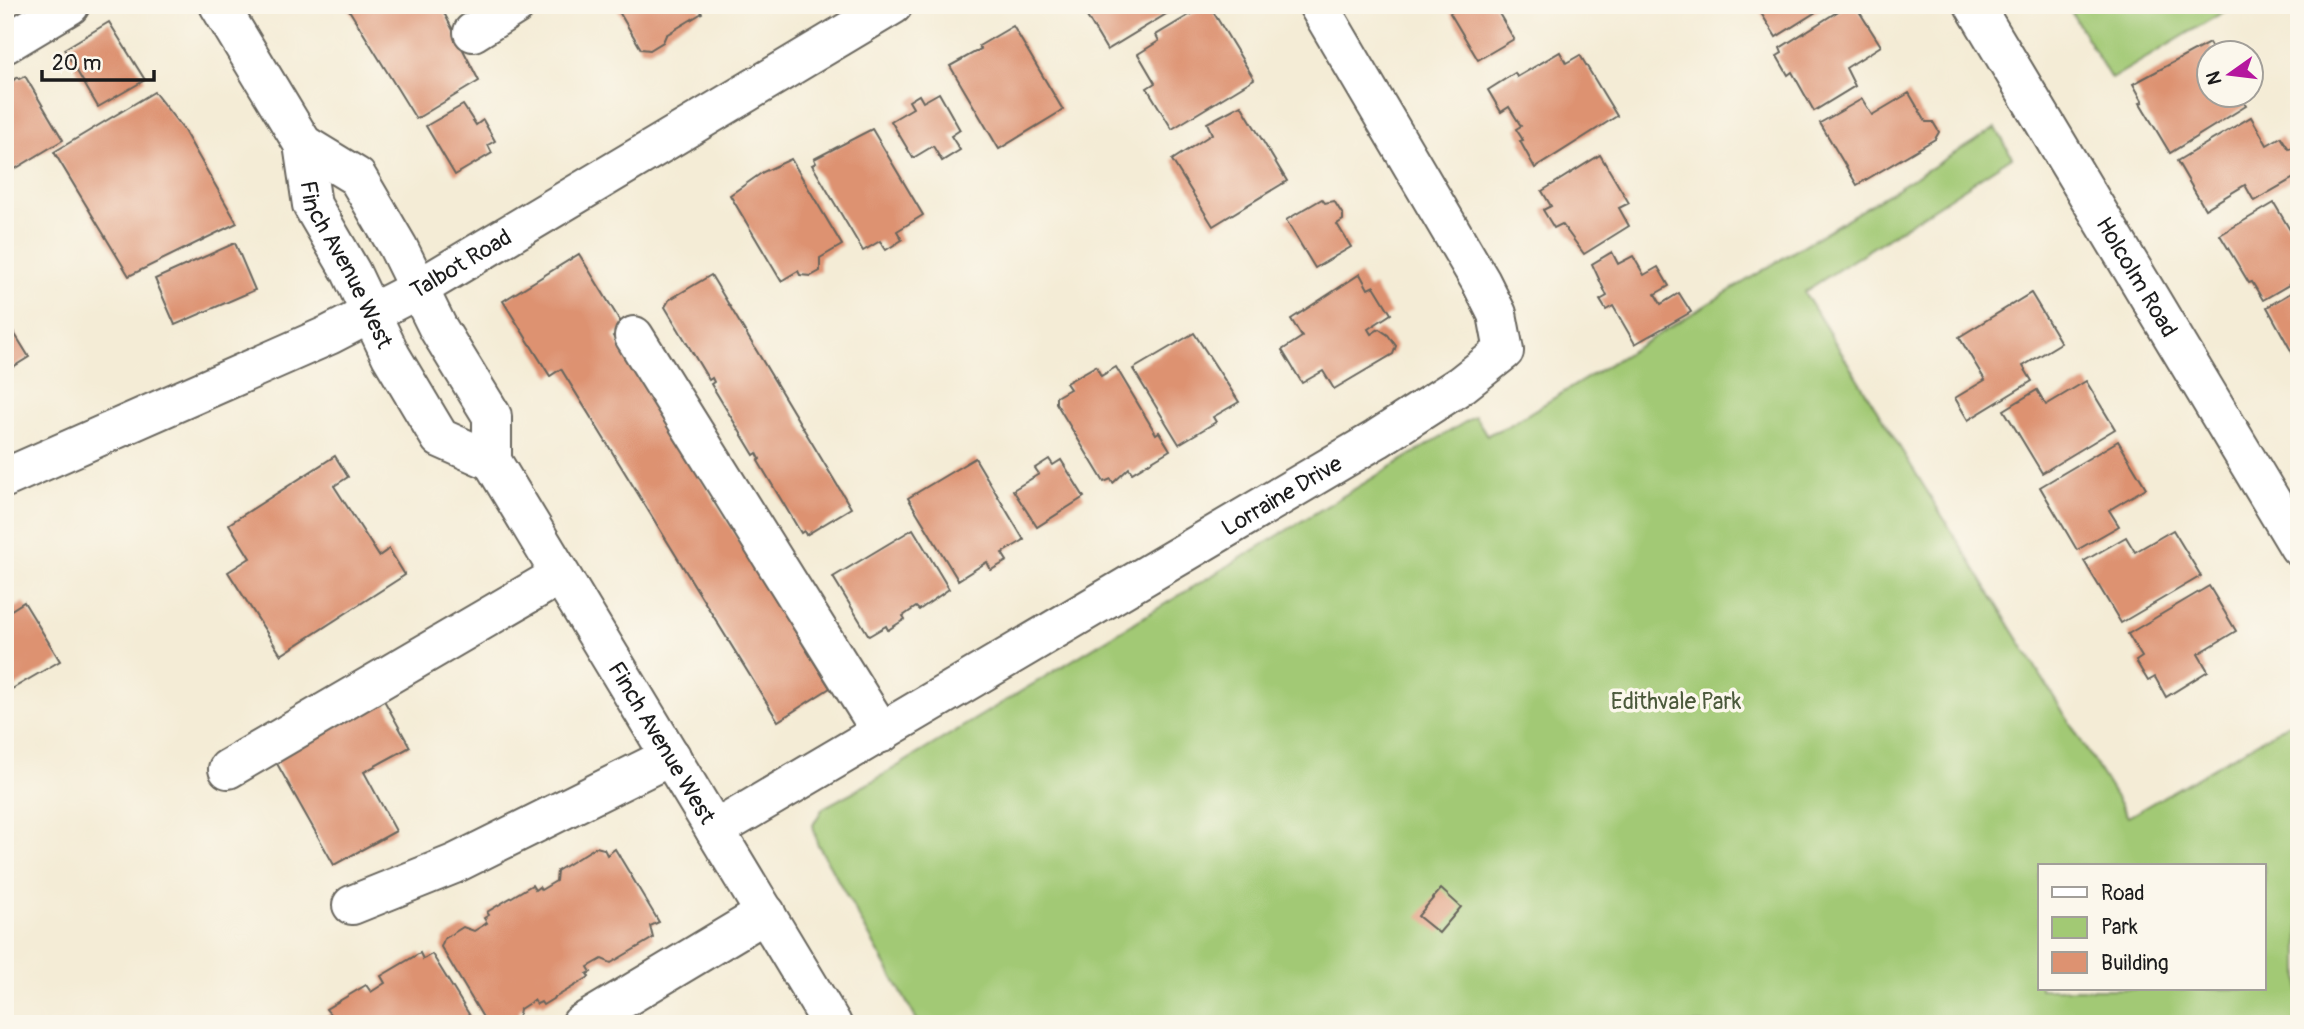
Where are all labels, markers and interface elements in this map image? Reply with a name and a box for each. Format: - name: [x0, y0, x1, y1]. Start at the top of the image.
- scale bar: [42, 38, 154, 82]
- north arrow: [2196, 38, 2266, 108]
- text: 20 m: [52, 50, 101, 77]
- text: N: [2201, 69, 2228, 87]
- street label: Finch Avenue West: [294, 179, 400, 354]
- street label: Holcolm Road: [2089, 212, 2184, 342]
- street label: Talbot Road: [405, 222, 517, 306]
- street label: Lorraine Drive: [1216, 449, 1348, 543]
- street label: Finch Avenue West: [602, 656, 722, 830]
- park label: Edithvale Park: [1611, 687, 1742, 716]
- legend: [2038, 864, 2266, 990]
- text: Road: [2101, 880, 2145, 907]
- text: Park: [2101, 914, 2138, 941]
- text: Building: [2101, 950, 2168, 977]

